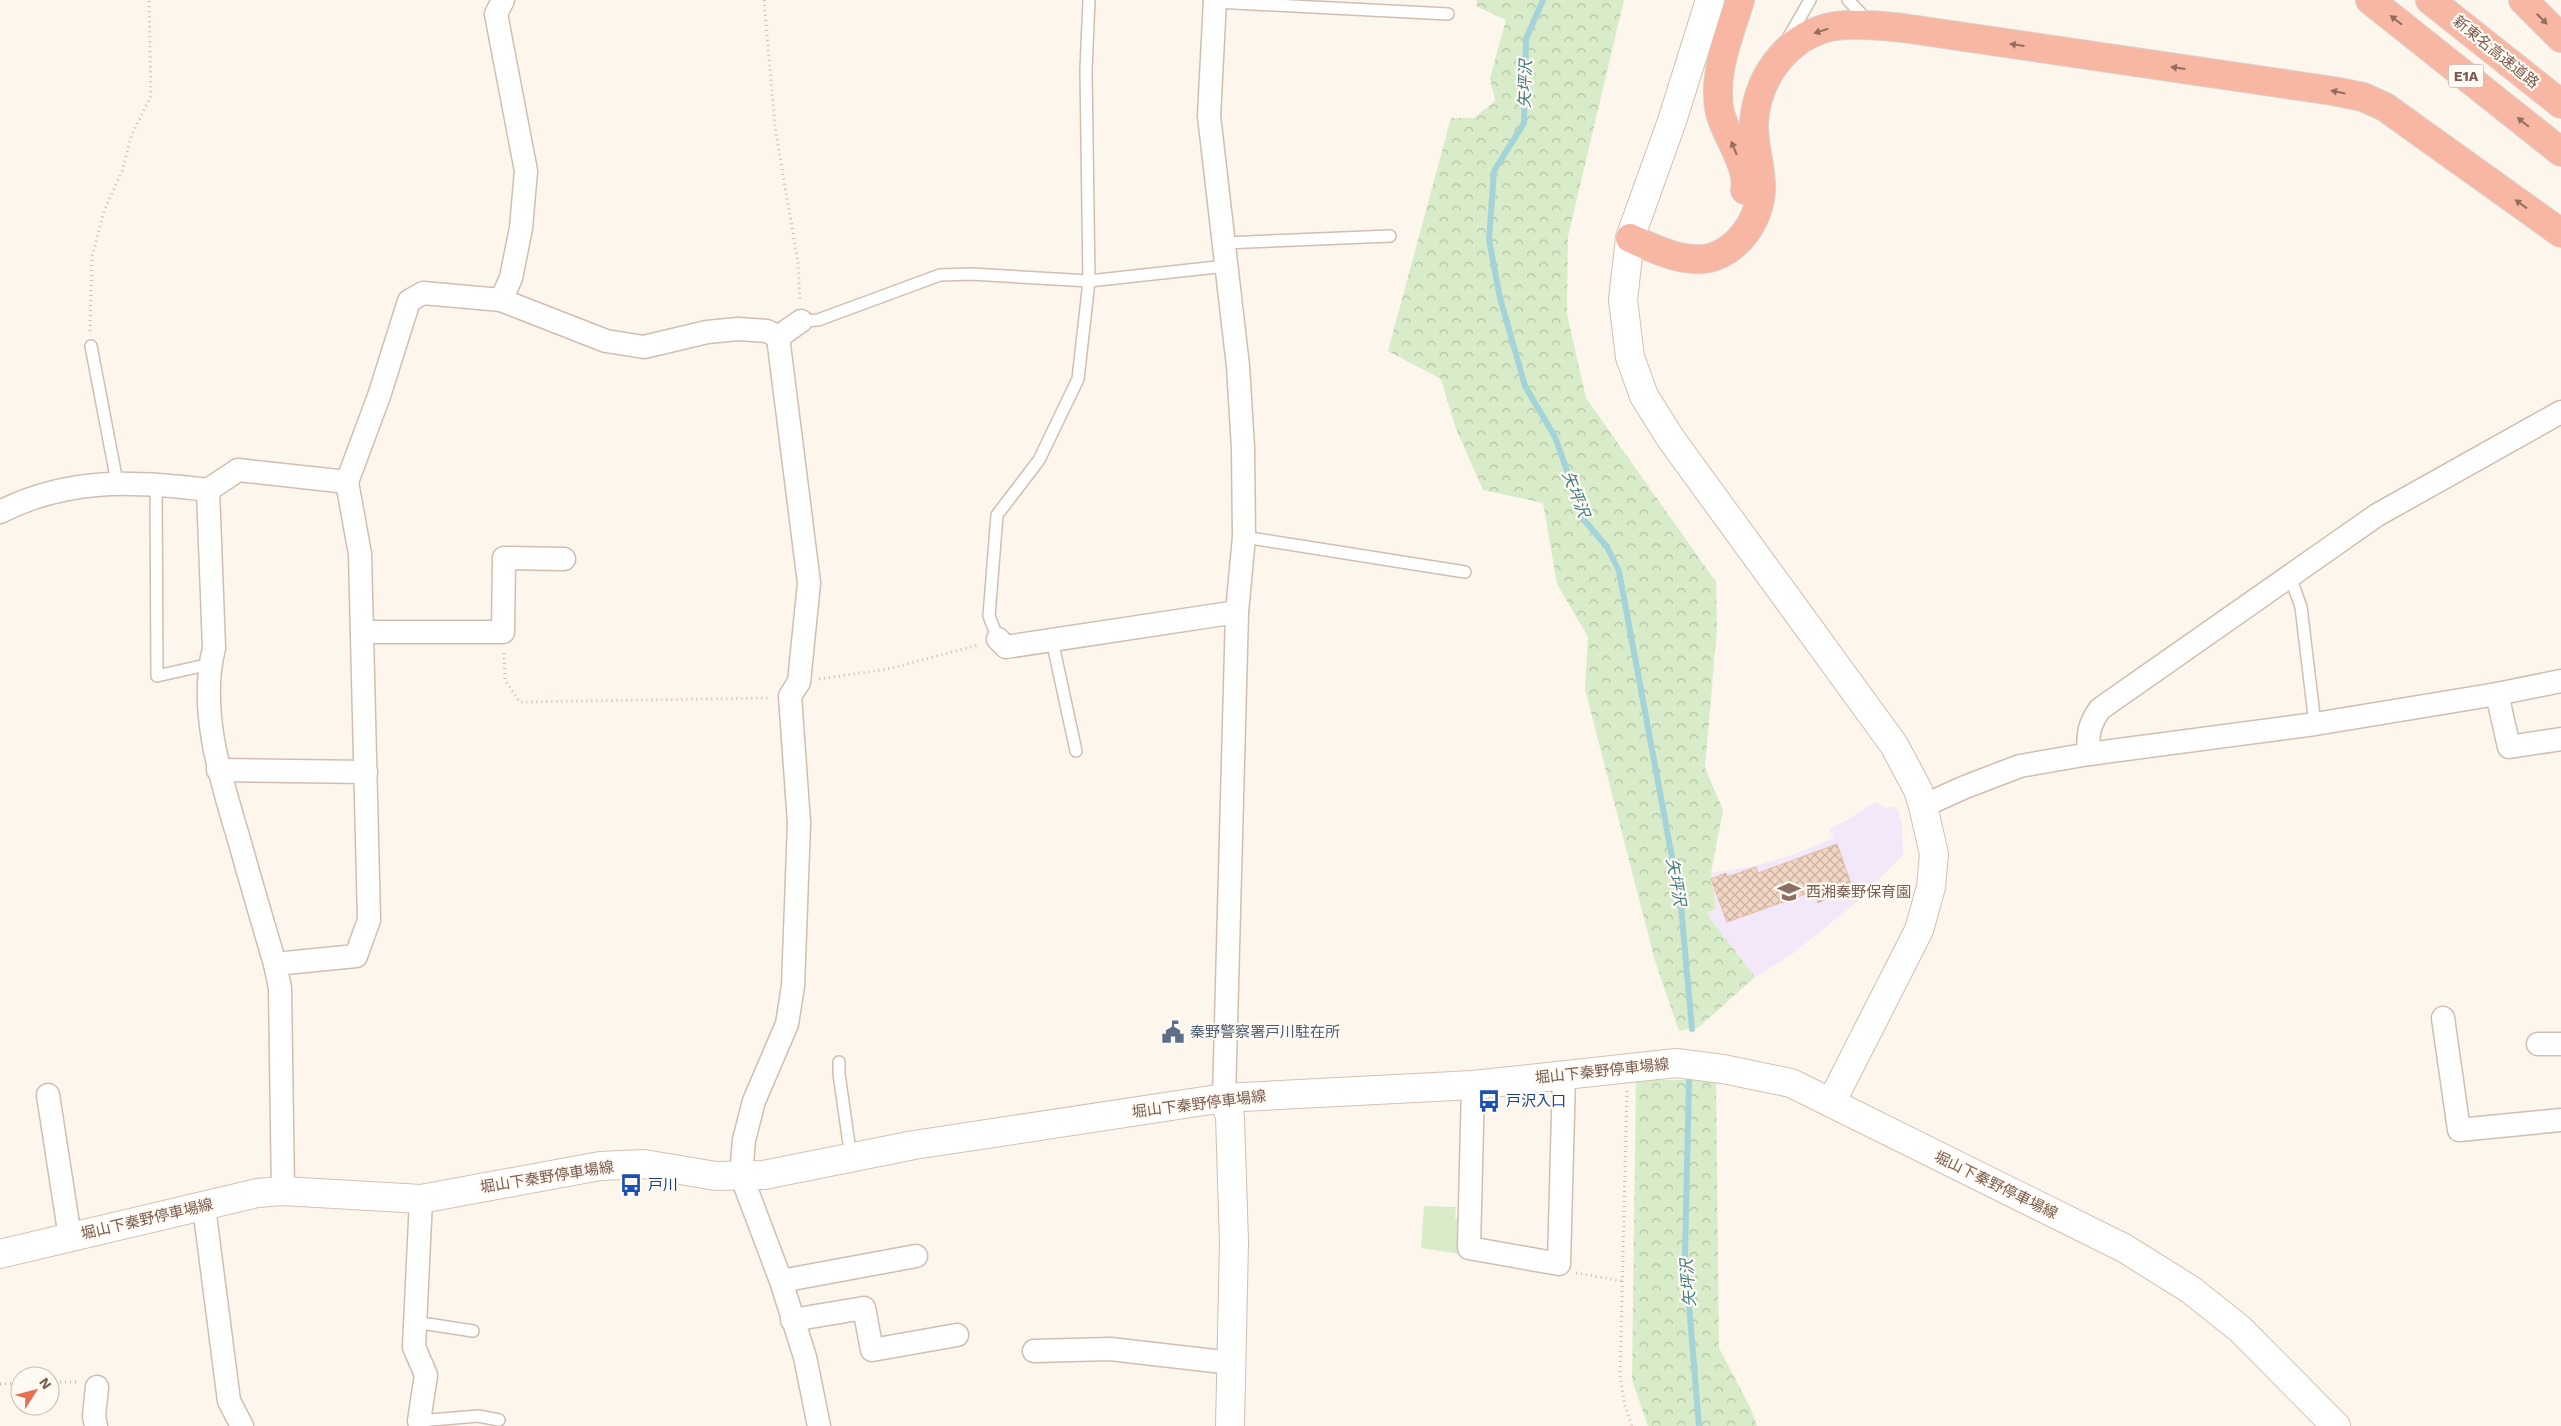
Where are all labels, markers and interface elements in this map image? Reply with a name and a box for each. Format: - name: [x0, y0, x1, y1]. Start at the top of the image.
- street label: 新東名高速道路: [2450, 12, 2542, 92]
- one-way arrow: [2536, 13, 2548, 25]
- one-way arrow: [2389, 15, 2403, 25]
- one-way arrow: [1814, 27, 1829, 35]
- one-way arrow: [2008, 41, 2024, 49]
- water label: 矢坪沢: [1515, 58, 1535, 108]
- one-way arrow: [2169, 64, 2185, 72]
- road number: E1A: [2448, 64, 2484, 88]
- one-way arrow: [2330, 88, 2346, 96]
- one-way arrow: [2517, 116, 2530, 127]
- one-way arrow: [1730, 140, 1738, 155]
- one-way arrow: [2515, 199, 2528, 209]
- water label: 矢坪沢: [1559, 468, 1594, 522]
- water label: 矢坪沢: [1662, 857, 1690, 909]
- school or university icon: 西湘秦野保育園: [1776, 879, 1802, 905]
- place label: 西湘秦野保育園: [1806, 883, 1911, 901]
- public building icon: 秦野警察署戸川駐在所: [1160, 1019, 1186, 1045]
- place label: 秦野警察署戸川駐在所: [1190, 1023, 1340, 1041]
- street label: 堀山下秦野停車場線: [1534, 1055, 1670, 1087]
- street label: 堀山下秦野停車場線: [1131, 1087, 1267, 1121]
- bus stop icon: 戸沢入口: [1476, 1088, 1502, 1114]
- place label: 戸沢入口: [1506, 1092, 1566, 1110]
- street label: 堀山下秦野停車場線: [1931, 1147, 2061, 1223]
- street label: 堀山下秦野停車場線: [479, 1158, 615, 1196]
- bus stop icon: 戸川: [618, 1172, 644, 1198]
- place label: 戸川: [648, 1176, 678, 1194]
- street label: 堀山下秦野停車場線: [79, 1195, 215, 1243]
- water label: 矢坪沢: [1677, 1256, 1699, 1308]
- north arrow: [10, 1366, 60, 1416]
- text: N: [36, 1374, 55, 1392]

